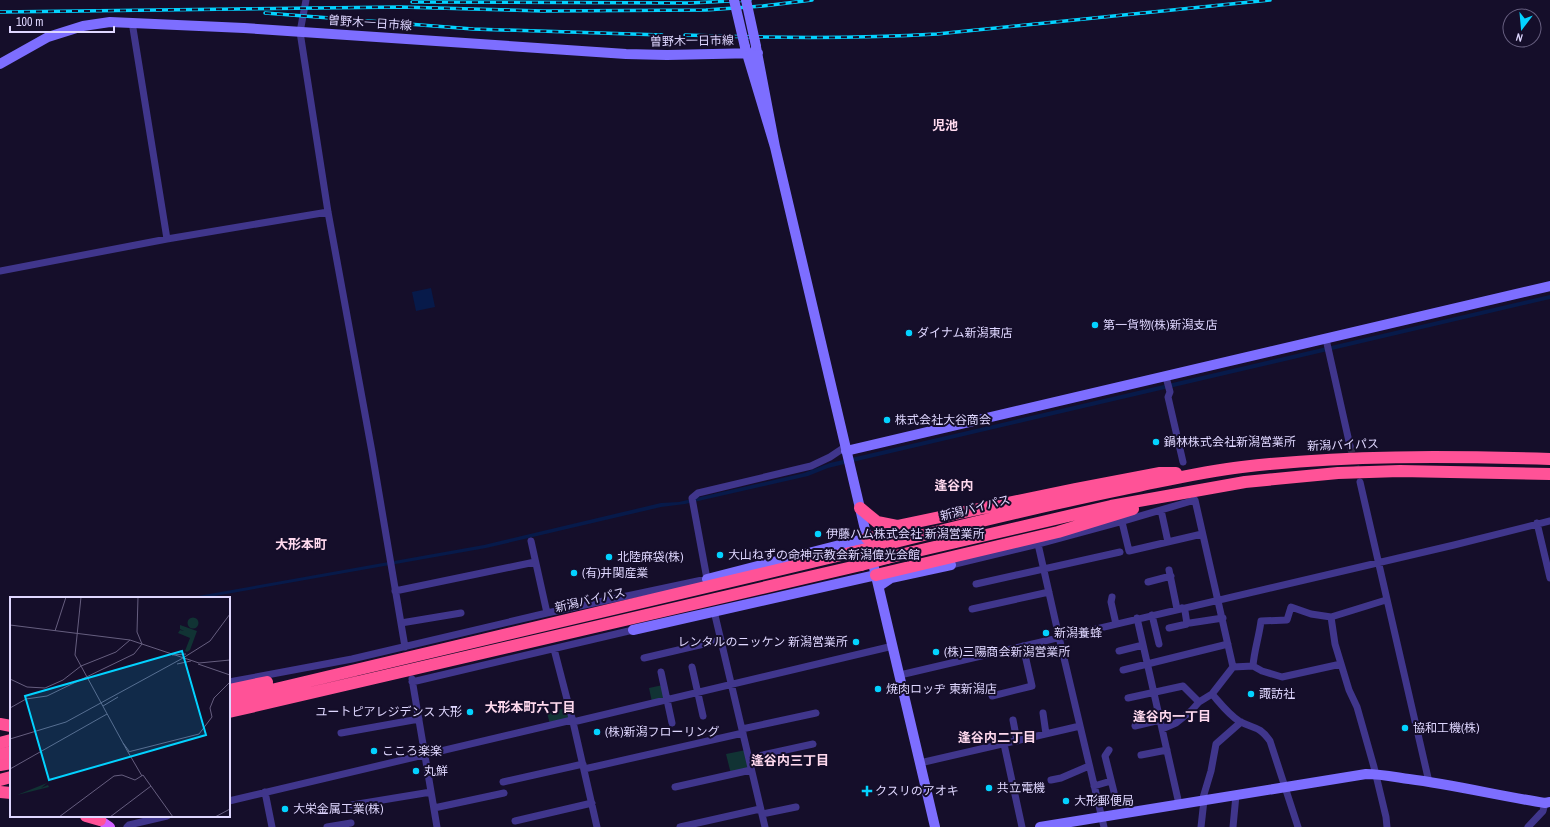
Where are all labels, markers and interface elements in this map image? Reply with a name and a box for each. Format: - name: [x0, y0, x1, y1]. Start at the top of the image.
- scale bar: [10, 8, 114, 34]
- north arrow: [1502, 8, 1542, 48]
- street label: 曽野木一日市線: [328, 12, 412, 34]
- text: 100 m: [16, 14, 43, 30]
- text: N: [1514, 30, 1524, 45]
- street label: 曽野木一日市線: [650, 32, 734, 50]
- district label: 児池: [932, 117, 958, 134]
- place label: 第一貨物(株)新潟支店: [1103, 317, 1218, 333]
- marker: 第一貨物(株)新潟支店: [1090, 320, 1100, 330]
- place label: ダイナム新潟東店: [917, 325, 1012, 341]
- marker: ダイナム新潟東店: [904, 328, 914, 338]
- place label: 株式会社大谷商会: [895, 412, 991, 428]
- marker: 株式会社大谷商会: [882, 415, 892, 425]
- place label: 鍋林株式会社新潟営業所: [1164, 434, 1296, 450]
- street label: 新潟バイパス: [1307, 436, 1379, 454]
- marker: 鍋林株式会社新潟営業所: [1151, 437, 1161, 447]
- district label: 逢谷内: [934, 477, 974, 494]
- street label: 新潟バイパス: [938, 492, 1012, 524]
- place label: 伊藤ハム株式会社 新潟営業所: [826, 526, 985, 542]
- marker: 伊藤ハム株式会社 新潟営業所: [813, 529, 823, 539]
- district label: 大形本町: [275, 536, 327, 553]
- place label: 大山ねずの命神示教会新潟偉光会館: [728, 547, 920, 563]
- place label: 北陸麻袋(株): [617, 549, 684, 565]
- marker: 大山ねずの命神示教会新潟偉光会館: [715, 550, 725, 560]
- marker: 北陸麻袋(株): [604, 552, 614, 562]
- place label: (有)井関産業: [582, 565, 649, 581]
- marker: (有)井関産業: [569, 568, 579, 578]
- street label: 新潟バイパス: [553, 584, 627, 616]
- inset map: [10, 597, 230, 817]
- place label: 新潟養蜂: [1054, 625, 1102, 641]
- marker: 新潟養蜂: [1041, 628, 1051, 638]
- place label: レンタルのニッケン 新潟営業所: [678, 634, 848, 650]
- marker: レンタルのニッケン 新潟営業所: [851, 637, 861, 647]
- place label: (株)三陽商会新潟営業所: [944, 644, 1071, 660]
- marker: (株)三陽商会新潟営業所: [931, 647, 941, 657]
- place label: 焼肉ロッヂ 東新潟店: [886, 681, 997, 697]
- marker: 焼肉ロッヂ 東新潟店: [873, 684, 883, 694]
- place label: 諏訪社: [1259, 686, 1295, 702]
- marker: 諏訪社: [1246, 689, 1256, 699]
- district label: 大形本町六丁目: [484, 699, 576, 716]
- place label: ユートピアレジデンス 大形: [316, 704, 462, 720]
- marker: ユートピアレジデンス 大形: [465, 707, 475, 717]
- district label: 逢谷内一丁目: [1133, 708, 1211, 725]
- place label: 協和工機(株): [1413, 720, 1480, 736]
- marker: 協和工機(株): [1400, 723, 1410, 733]
- place label: (株)新潟フローリング: [605, 724, 720, 740]
- marker: (株)新潟フローリング: [592, 727, 602, 737]
- district label: 逢谷内二丁目: [958, 729, 1036, 746]
- place label: こころ楽楽: [382, 743, 442, 759]
- marker: こころ楽楽: [369, 746, 379, 756]
- district label: 逢谷内三丁目: [751, 752, 829, 769]
- place label: 丸鮮: [424, 763, 448, 779]
- marker: 丸鮮: [411, 766, 421, 776]
- place label: 共立電機: [997, 780, 1045, 796]
- place label: クスリのアオキ: [875, 783, 959, 799]
- marker: 共立電機: [984, 783, 994, 793]
- marker: クスリのアオキ: [862, 786, 872, 796]
- place label: 大形郵便局: [1074, 793, 1134, 809]
- marker: 大形郵便局: [1061, 796, 1071, 806]
- place label: 大栄金属工業(株): [293, 801, 384, 817]
- marker: 大栄金属工業(株): [280, 804, 290, 814]

